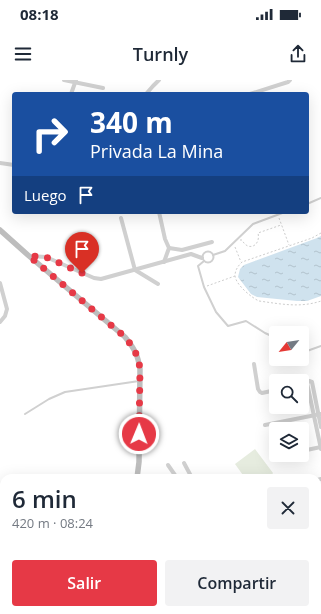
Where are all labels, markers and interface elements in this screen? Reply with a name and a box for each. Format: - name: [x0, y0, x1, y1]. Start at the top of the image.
- text: 08:18: [20, 4, 59, 24]
- text: Turnly: [133, 42, 188, 66]
- icon: menu: [12, 43, 34, 65]
- icon: share: [287, 43, 309, 65]
- text: 340 m: [90, 103, 173, 141]
- icon: right: [24, 108, 76, 160]
- text: Privada La Mina: [90, 139, 223, 163]
- icon: arrive: [75, 184, 97, 206]
- text: Luego: [24, 185, 67, 205]
- pin: [65, 232, 99, 273]
- icon: arrive: [71, 238, 93, 260]
- north arrow: [269, 326, 309, 366]
- map controls: [269, 326, 309, 462]
- button: search: [269, 374, 309, 414]
- position arrow: [118, 413, 160, 455]
- button: layers: [269, 422, 309, 462]
- text: 6 min: [12, 482, 77, 515]
- button: close: [267, 487, 309, 529]
- text: 420 m · 08:24: [12, 514, 93, 532]
- button: Salir: [12, 560, 157, 606]
- button: Compartir: [165, 560, 309, 606]

